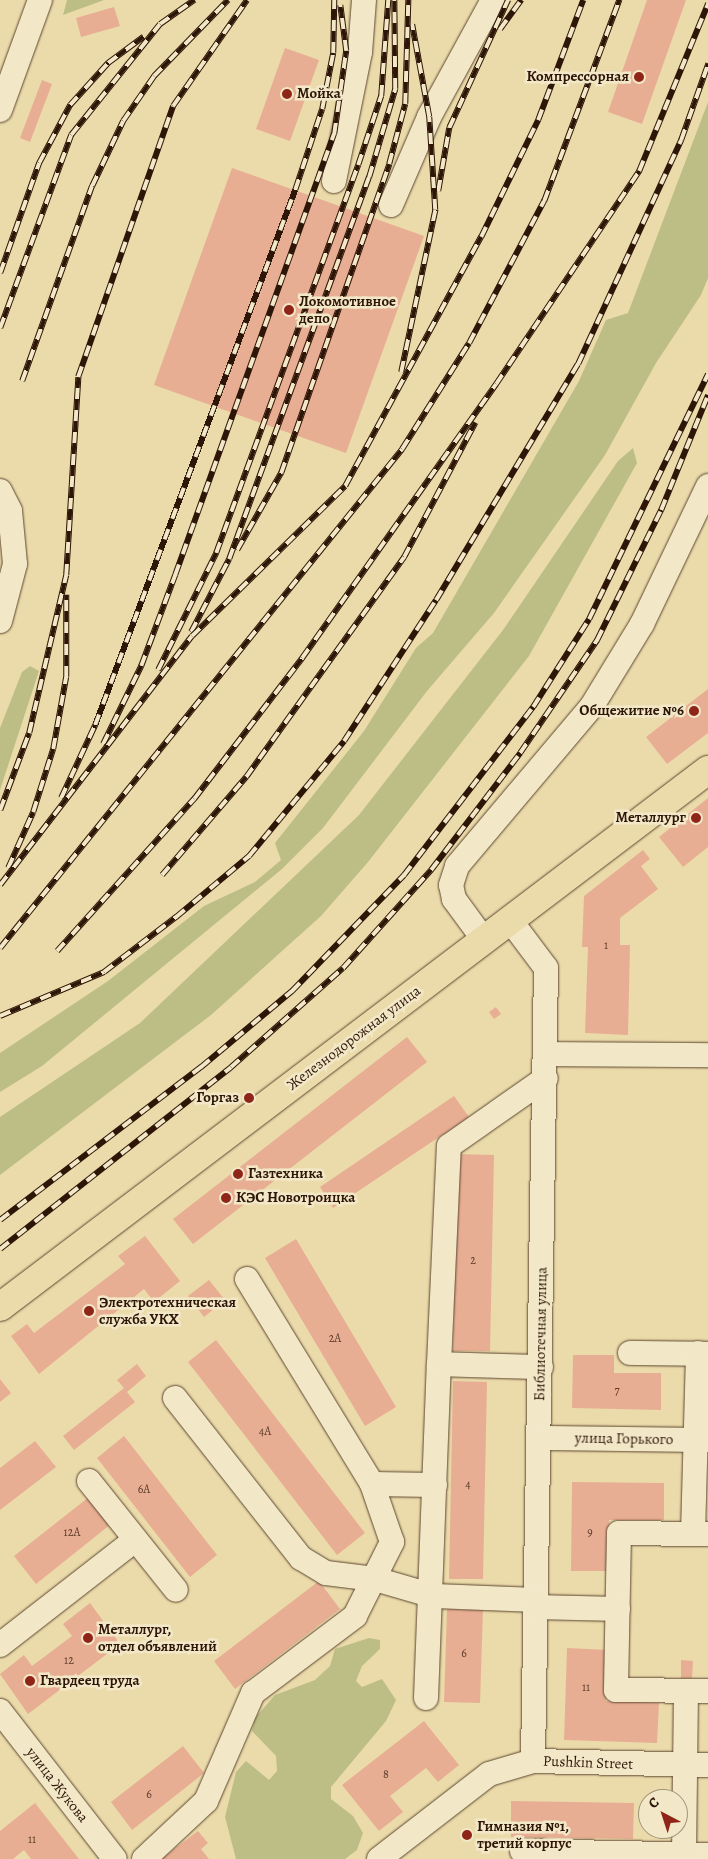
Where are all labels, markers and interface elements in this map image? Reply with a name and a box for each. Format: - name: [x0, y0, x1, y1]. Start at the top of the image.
- place label: Компрессорная: [527, 68, 629, 86]
- marker: Компрессорная: [633, 71, 645, 83]
- place label: Мойка: [297, 85, 341, 103]
- marker: Мойка: [281, 88, 293, 100]
- place label: Локомотивное депо: [299, 292, 396, 327]
- marker: Локомотивное депо: [283, 304, 295, 316]
- place label: Общежитие №6: [579, 702, 684, 720]
- marker: Общежитие №6: [688, 705, 700, 717]
- place label: Металлург: [616, 809, 686, 827]
- marker: Металлург: [690, 812, 702, 824]
- house number: 1: [604, 939, 608, 953]
- street label: Железнодорожная улица: [284, 982, 424, 1094]
- place label: Горгаз: [196, 1089, 239, 1107]
- marker: Горгаз: [243, 1092, 255, 1104]
- place label: Газтехника: [248, 1165, 323, 1183]
- marker: Газтехника: [232, 1168, 244, 1180]
- place label: КЭС Новотроицка: [236, 1189, 355, 1207]
- marker: КЭС Новотроицка: [220, 1192, 232, 1204]
- house number: 2: [470, 1254, 476, 1268]
- street label: Библиотечная улица: [531, 1267, 551, 1401]
- place label: Электротехническая служба УКХ: [99, 1293, 236, 1328]
- marker: Электротехническая служба УКХ: [83, 1305, 95, 1317]
- house number: 2А: [329, 1332, 341, 1346]
- house number: 7: [614, 1384, 620, 1398]
- house number: 4А: [259, 1425, 271, 1439]
- street label: улица Горького: [575, 1429, 673, 1449]
- house number: 4: [465, 1478, 471, 1492]
- house number: 6А: [138, 1483, 150, 1497]
- house number: 12А: [64, 1526, 80, 1540]
- house number: 9: [587, 1526, 593, 1540]
- place label: Металлург, отдел объявлений: [98, 1620, 217, 1655]
- marker: Металлург, отдел объявлений: [82, 1632, 94, 1644]
- house number: 6: [461, 1647, 467, 1661]
- house number: 12: [64, 1654, 74, 1668]
- place label: Гвардеец труда: [40, 1672, 140, 1690]
- marker: Гвардеец труда: [24, 1675, 36, 1687]
- house number: 11: [582, 1681, 590, 1695]
- street label: улица Жукова: [22, 1744, 92, 1826]
- street label: Pushkin Street: [543, 1752, 633, 1774]
- house number: 8: [383, 1768, 389, 1782]
- house number: 6: [146, 1788, 152, 1802]
- north arrow: [638, 1789, 688, 1839]
- text: С: [644, 1793, 663, 1813]
- place label: Гимназия №1, третий корпус: [477, 1817, 572, 1852]
- marker: Гимназия №1, третий корпус: [461, 1829, 473, 1841]
- house number: 11: [28, 1833, 36, 1847]

